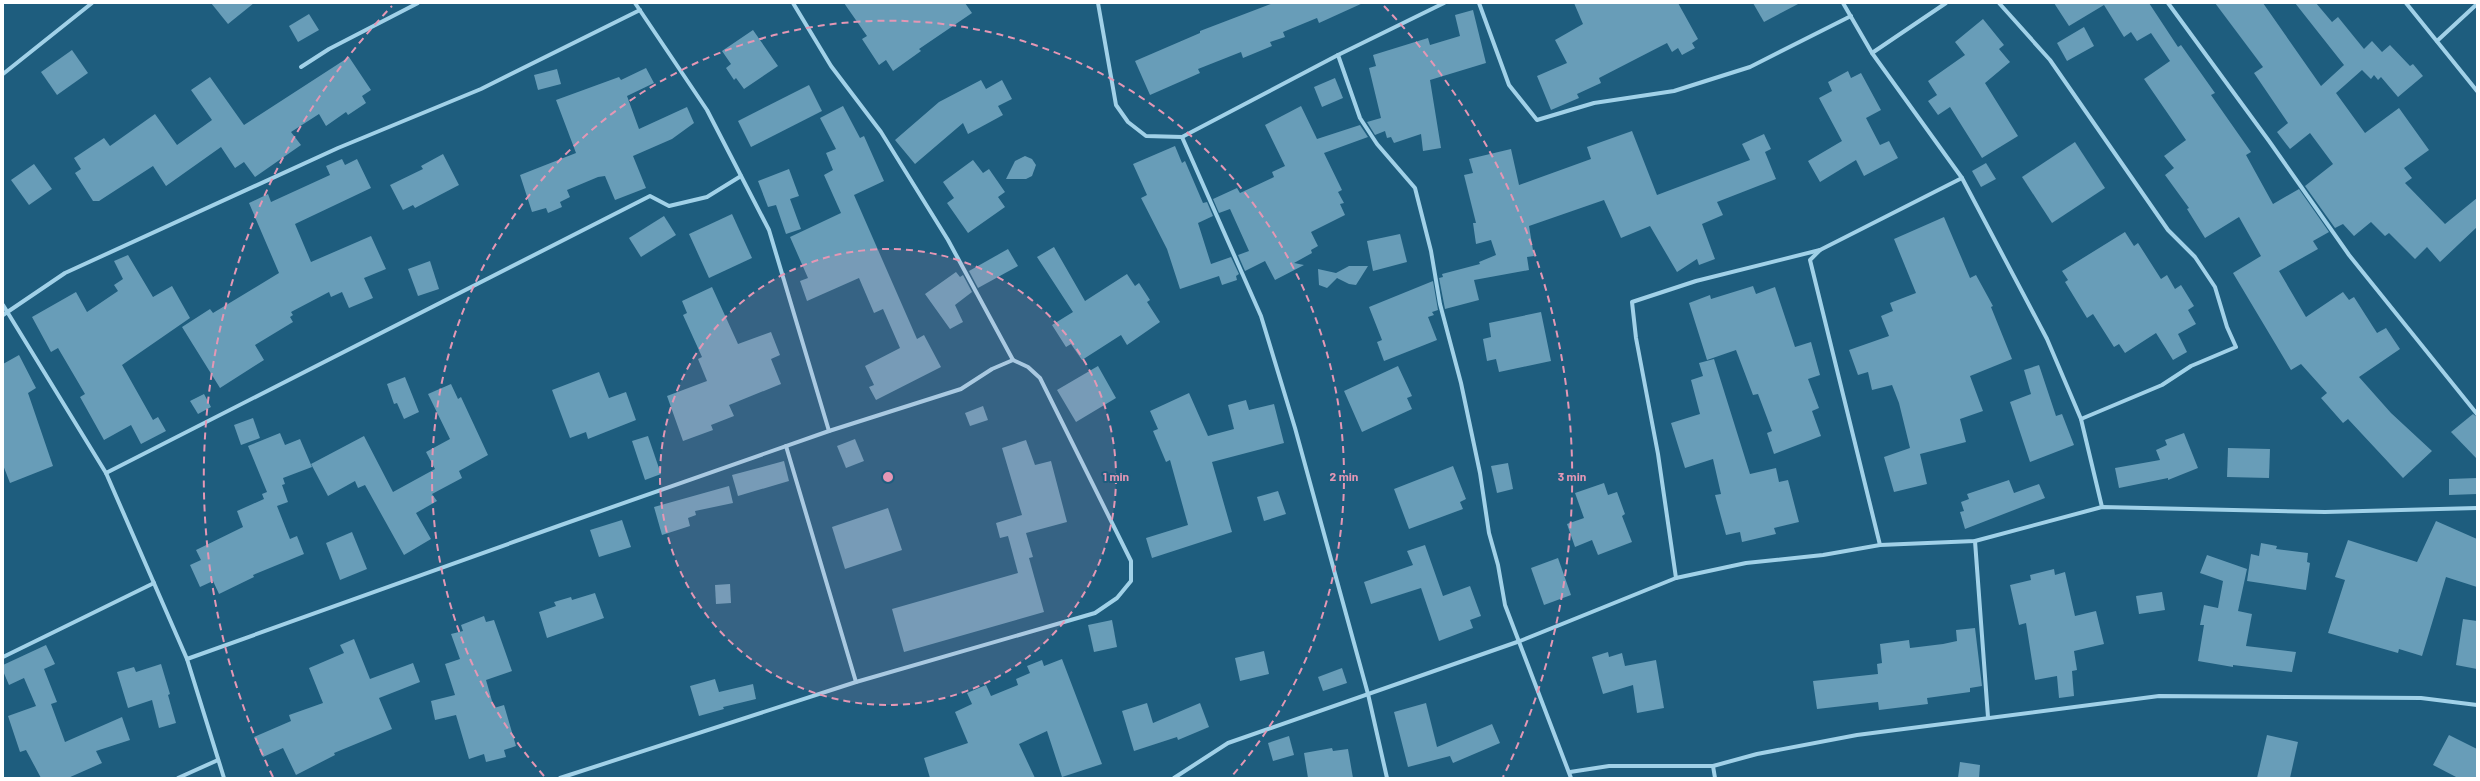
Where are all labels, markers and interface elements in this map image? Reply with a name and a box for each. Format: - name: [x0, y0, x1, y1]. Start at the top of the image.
- text: 1 min: [1103, 469, 1129, 483]
- text: 2 min: [1330, 469, 1358, 483]
- text: 3 min: [1558, 469, 1586, 483]
- centre of rings: [881, 470, 895, 484]

